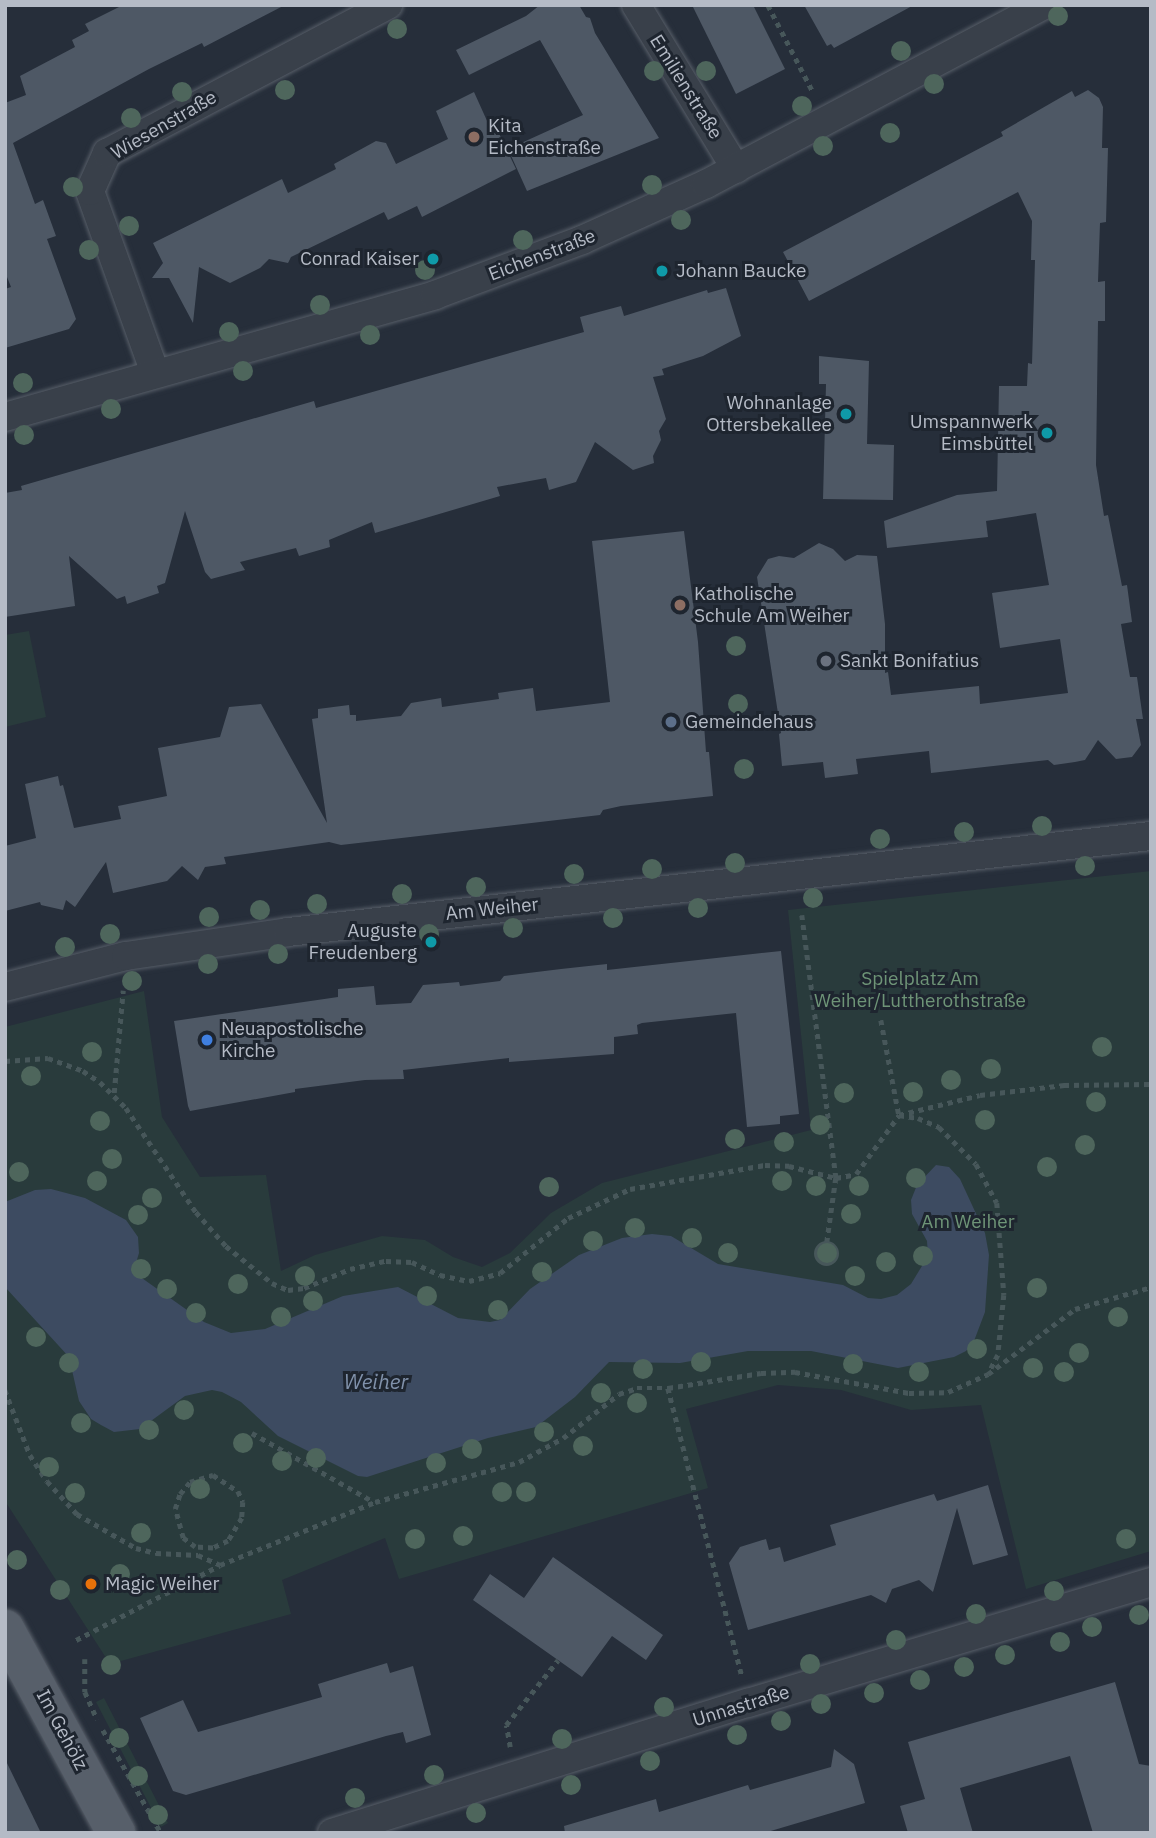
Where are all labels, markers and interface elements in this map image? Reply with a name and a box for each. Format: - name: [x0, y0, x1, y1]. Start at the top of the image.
- street label: Emilienstraße: [645, 31, 727, 143]
- street label: Wiesenstraße: [107, 86, 221, 164]
- place label: Kita Eichenstraße: [488, 115, 601, 159]
- marker: Kita Eichenstraße: [466, 129, 482, 145]
- street label: Eichenstraße: [485, 224, 599, 286]
- place label: Conrad Kaiser: [300, 248, 419, 270]
- marker: Conrad Kaiser: [425, 251, 441, 267]
- place label: Johann Baucke: [676, 260, 806, 282]
- marker: Johann Baucke: [654, 263, 670, 279]
- place label: Wohnanlage Ottersbekallee: [706, 392, 832, 436]
- marker: Wohnanlage Ottersbekallee: [838, 406, 854, 422]
- place label: Umspannwerk Eimsbüttel: [910, 411, 1033, 455]
- marker: Umspannwerk Eimsbüttel: [1039, 425, 1055, 441]
- place label: Katholische Schule Am Weiher: [694, 583, 850, 627]
- marker: Katholische Schule Am Weiher: [672, 597, 688, 613]
- place label: Sankt Bonifatius: [840, 650, 979, 672]
- marker: Sankt Bonifatius: [818, 653, 834, 669]
- place label: Gemeindehaus: [685, 711, 814, 733]
- marker: Gemeindehaus: [663, 714, 679, 730]
- street label: Am Weiher: [444, 893, 540, 925]
- place label: Auguste Freudenberg: [308, 920, 417, 964]
- marker: Auguste Freudenberg: [423, 934, 439, 950]
- park label: Spielplatz Am Weiher/Luttherothstraße: [814, 968, 1026, 1012]
- place label: Neuapostolische Kirche: [221, 1018, 364, 1062]
- marker: Neuapostolische Kirche: [199, 1032, 215, 1048]
- park label: Am Weiher: [921, 1211, 1015, 1233]
- water label: Weiher: [344, 1368, 408, 1394]
- place label: Magic Weiher: [105, 1573, 219, 1595]
- marker: Magic Weiher: [83, 1576, 99, 1592]
- street label: Unnastraße: [690, 1680, 792, 1732]
- street label: Im Gehölz: [31, 1686, 93, 1774]

